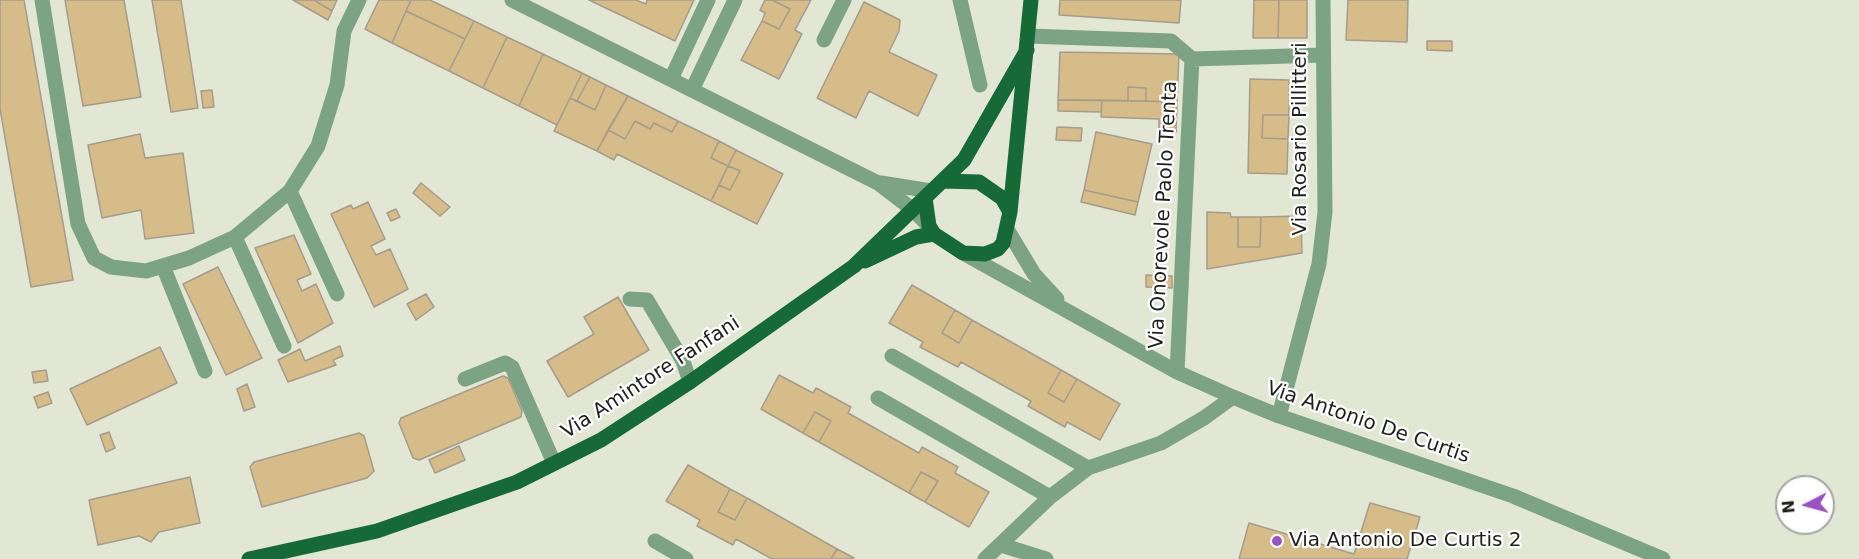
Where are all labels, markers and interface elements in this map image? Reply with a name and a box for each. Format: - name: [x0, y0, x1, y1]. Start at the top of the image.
- street label: Via Rosario Pillitteri: [1289, 42, 1313, 236]
- street label: Via Onorevole Paolo Trenta: [1145, 80, 1183, 350]
- street label: Via Amintore Fanfani: [557, 311, 745, 445]
- street label: Via Antonio De Curtis: [1263, 377, 1473, 469]
- north arrow: [1775, 475, 1835, 535]
- text: N: [1778, 499, 1799, 514]
- place label: Via Antonio De Curtis 2: [1289, 529, 1522, 553]
- marker: Via Antonio De Curtis 2: [1270, 534, 1284, 548]

